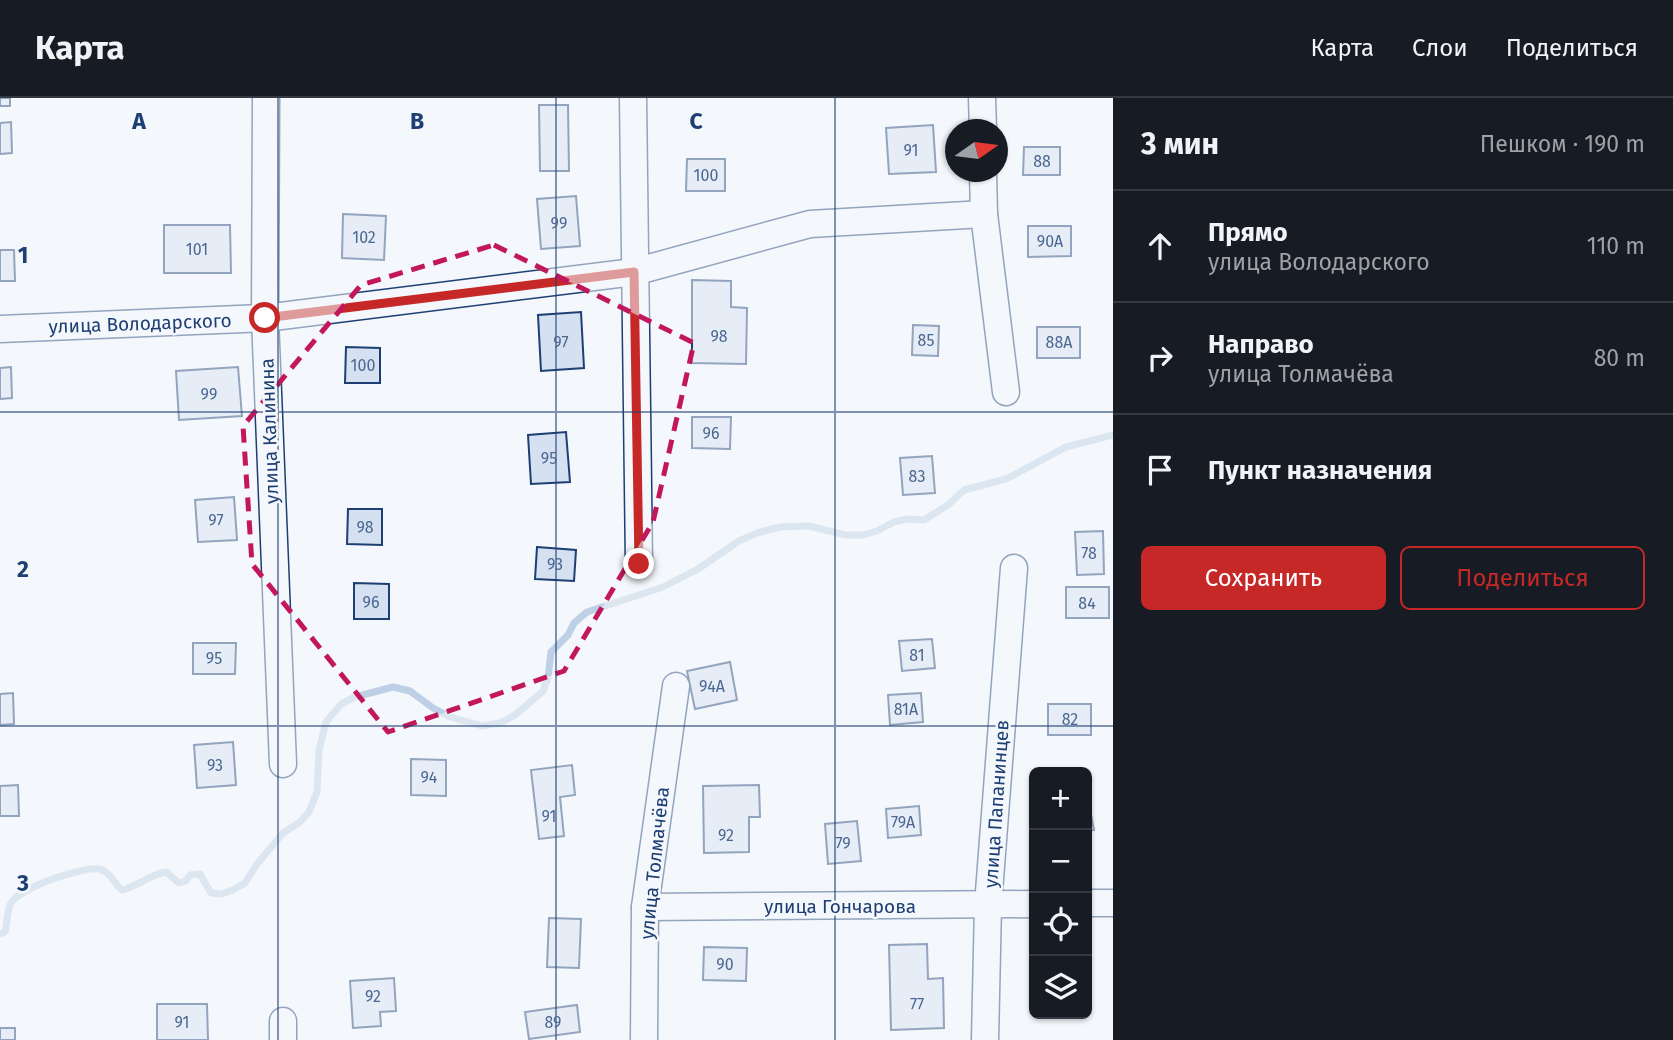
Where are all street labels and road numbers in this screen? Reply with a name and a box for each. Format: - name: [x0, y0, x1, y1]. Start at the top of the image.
- street label: улица Володарского: [48, 309, 232, 338]
- street label: улица Калинина: [255, 358, 284, 504]
- street label: улица Папанинцев: [979, 719, 1014, 889]
- street label: улица Толмачёва: [635, 786, 674, 941]
- street label: улица Гончарова: [764, 895, 916, 918]

